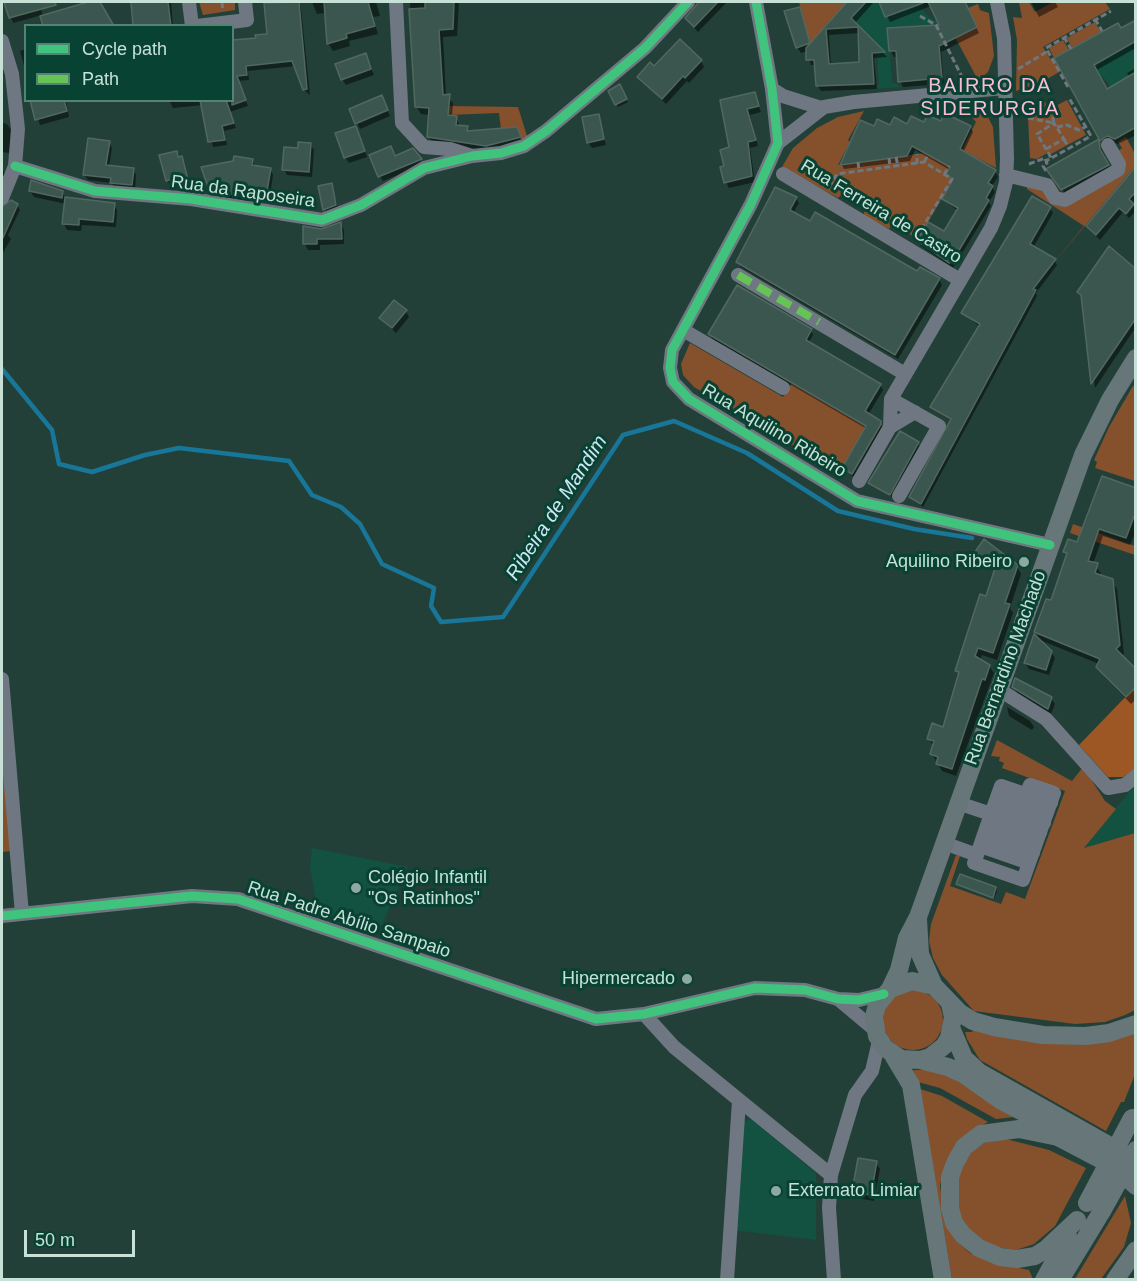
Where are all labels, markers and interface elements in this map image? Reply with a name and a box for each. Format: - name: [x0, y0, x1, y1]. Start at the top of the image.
- legend: [24, 24, 234, 102]
- text: Cycle path: [82, 39, 167, 59]
- text: Path: [82, 69, 119, 89]
- district label: BAIRRO DA SIDERURGIA: [920, 74, 1060, 121]
- street label: Rua Ferreira de Castro: [797, 155, 965, 269]
- street label: Rua da Raposeira: [170, 171, 316, 213]
- street label: Rua Aquilino Ribeiro: [698, 379, 850, 483]
- water label: Ribeira de Mandim: [501, 431, 613, 585]
- place label: Aquilino Ribeiro: [886, 551, 1012, 573]
- marker: Aquilino Ribeiro: [1017, 555, 1031, 569]
- street label: Rua Bernardino Machado: [961, 568, 1051, 768]
- place label: Colégio Infantil "Os Ratinhos": [368, 867, 487, 910]
- street label: Rua Padre Abílio Sampaio: [245, 877, 453, 963]
- marker: Colégio Infantil "Os Ratinhos": [349, 881, 363, 895]
- place label: Hipermercado: [562, 968, 675, 990]
- marker: Hipermercado: [680, 972, 694, 986]
- place label: Externato Limiar: [788, 1180, 919, 1202]
- marker: Externato Limiar: [769, 1184, 783, 1198]
- scale bar: [27, 1218, 138, 1256]
- text: 50 m: [35, 1230, 75, 1250]

